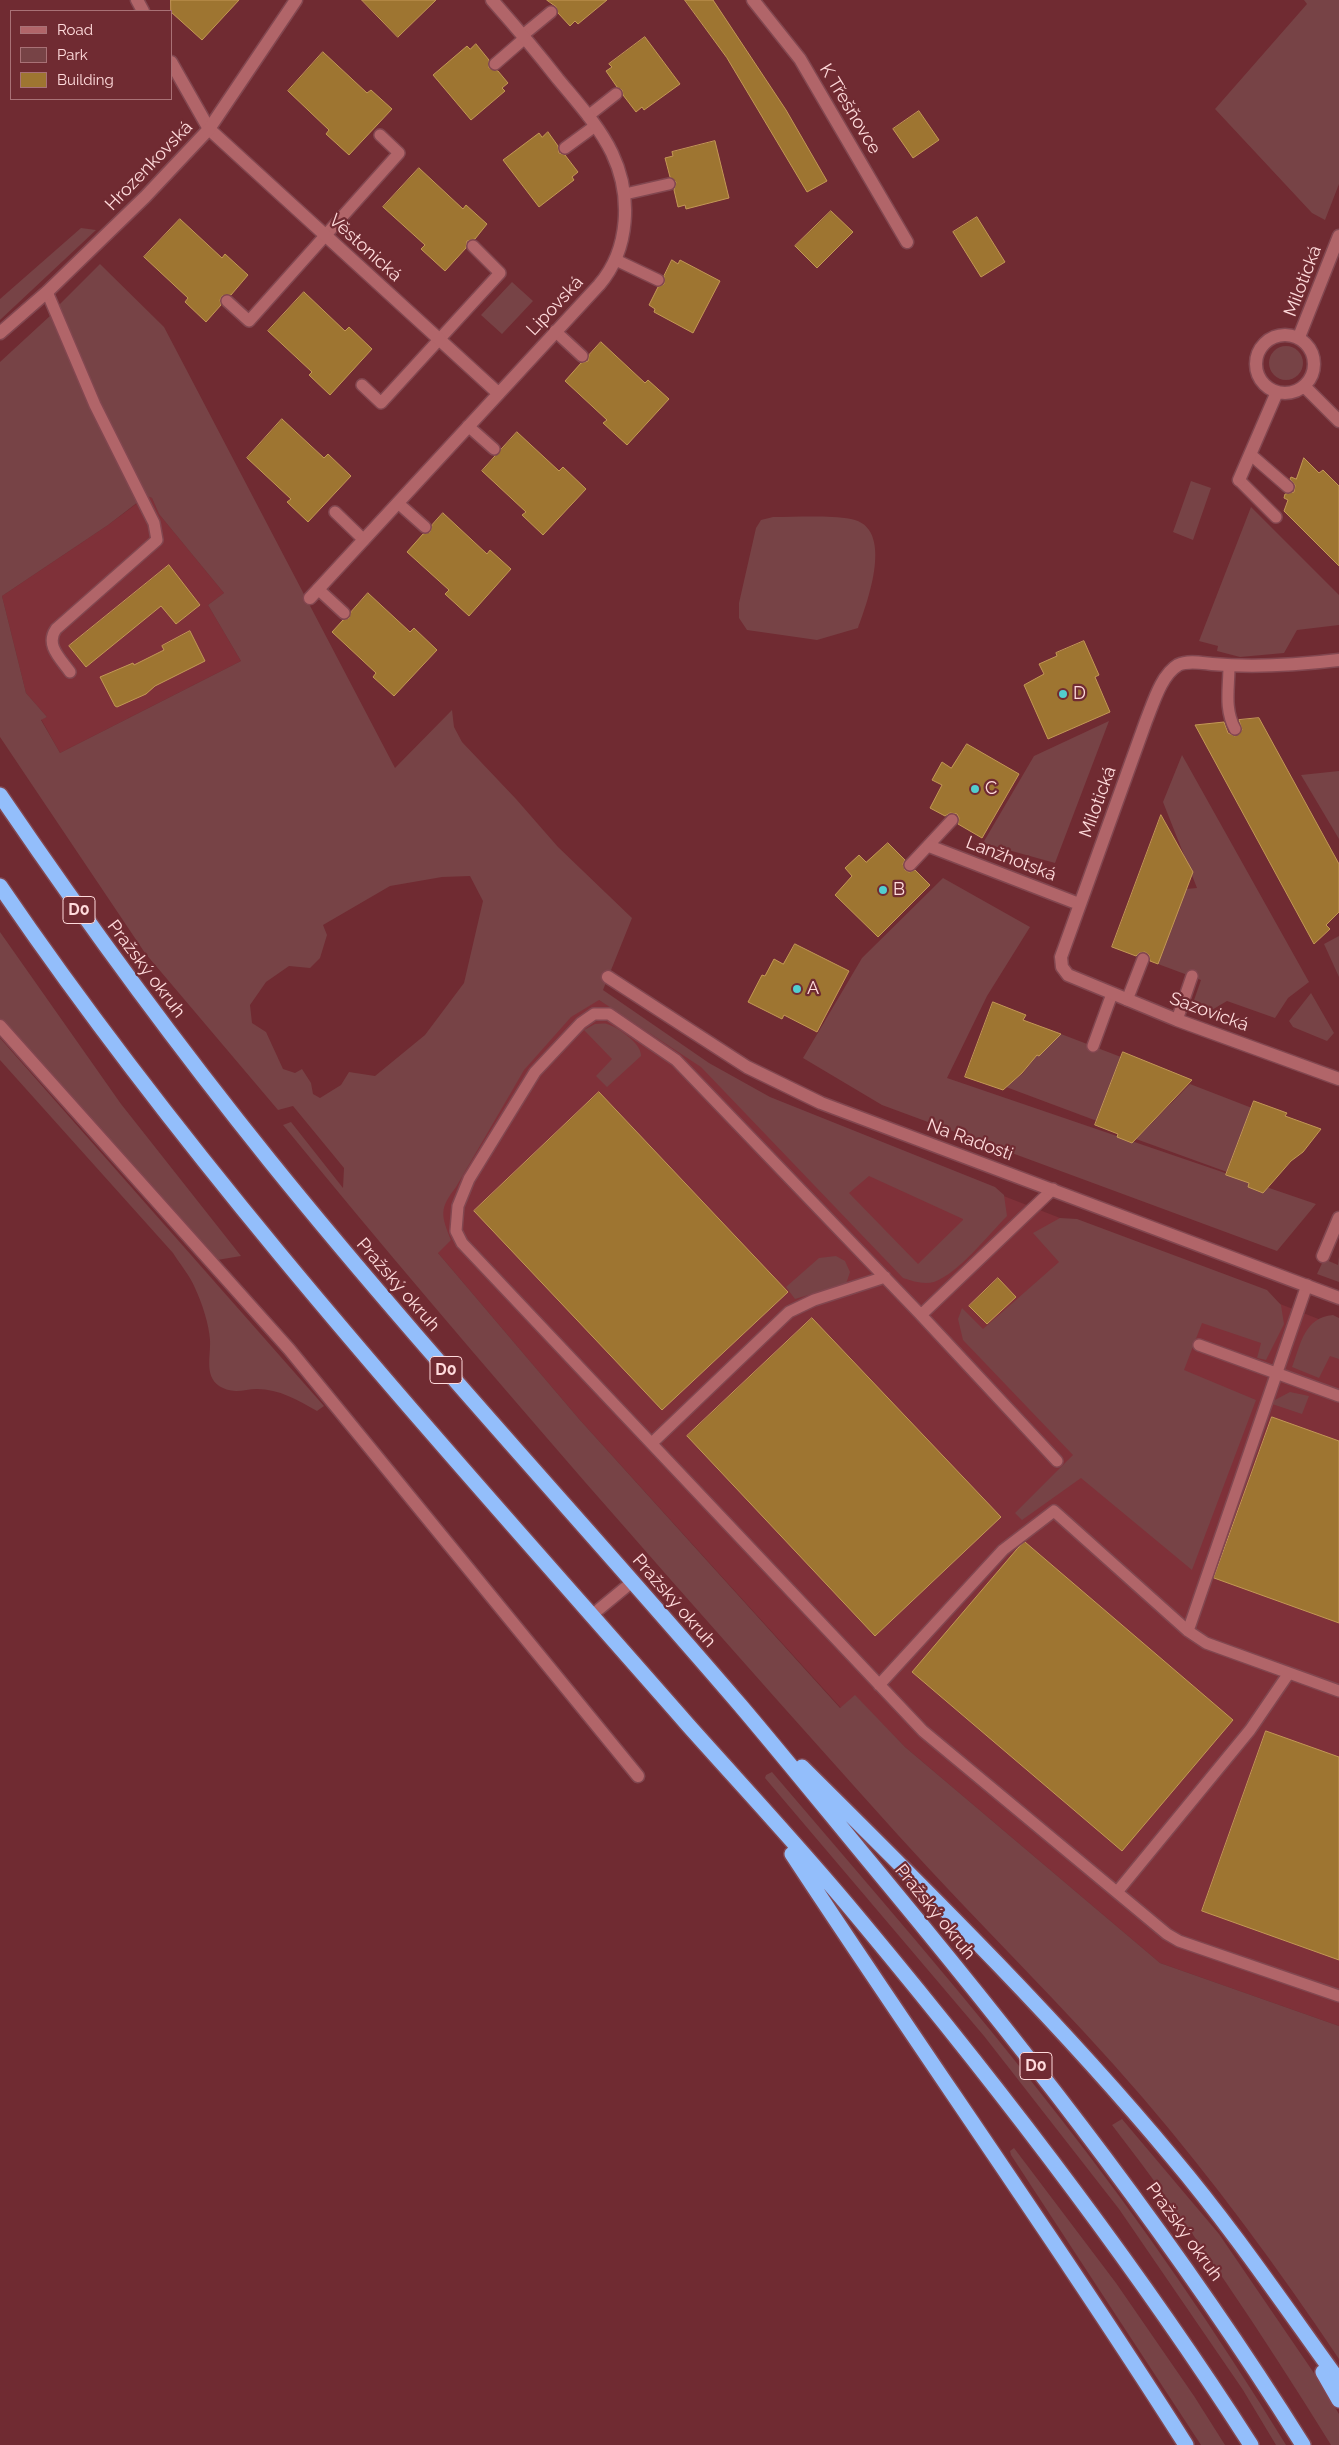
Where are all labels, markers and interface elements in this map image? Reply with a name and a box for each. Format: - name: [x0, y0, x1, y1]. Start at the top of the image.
- legend: [10, 10, 172, 100]
- text: Road: [57, 21, 93, 39]
- text: Park: [57, 46, 88, 64]
- street label: K Třešňovce: [815, 60, 885, 158]
- text: Building: [57, 71, 114, 89]
- street label: Hrozenkovská: [101, 117, 197, 215]
- street label: Věstonická: [324, 210, 406, 286]
- street label: Milotická: [1280, 242, 1326, 320]
- street label: Lipovská: [522, 272, 588, 340]
- place label: D: [1073, 683, 1086, 705]
- marker: D: [1057, 688, 1069, 700]
- street label: Milotická: [1075, 763, 1121, 841]
- place label: C: [985, 778, 997, 800]
- marker: C: [969, 783, 981, 795]
- street label: Lanžhotská: [963, 832, 1059, 886]
- place label: B: [893, 879, 905, 901]
- marker: B: [877, 884, 889, 896]
- road number: D0: [63, 896, 95, 924]
- street label: Pražský okruh: [102, 916, 190, 1022]
- place label: A: [807, 978, 819, 1000]
- marker: A: [791, 983, 803, 995]
- street label: Sazovická: [1167, 988, 1251, 1036]
- street label: Na Radosti: [924, 1114, 1016, 1166]
- street label: Pražský okruh: [352, 1234, 444, 1336]
- road number: D0: [430, 1356, 462, 1384]
- street label: Pražský okruh: [628, 1550, 720, 1652]
- street label: Pražský okruh: [890, 1860, 980, 1964]
- road number: D0: [1020, 2052, 1052, 2080]
- street label: Pražský okruh: [1141, 2179, 1227, 2285]

